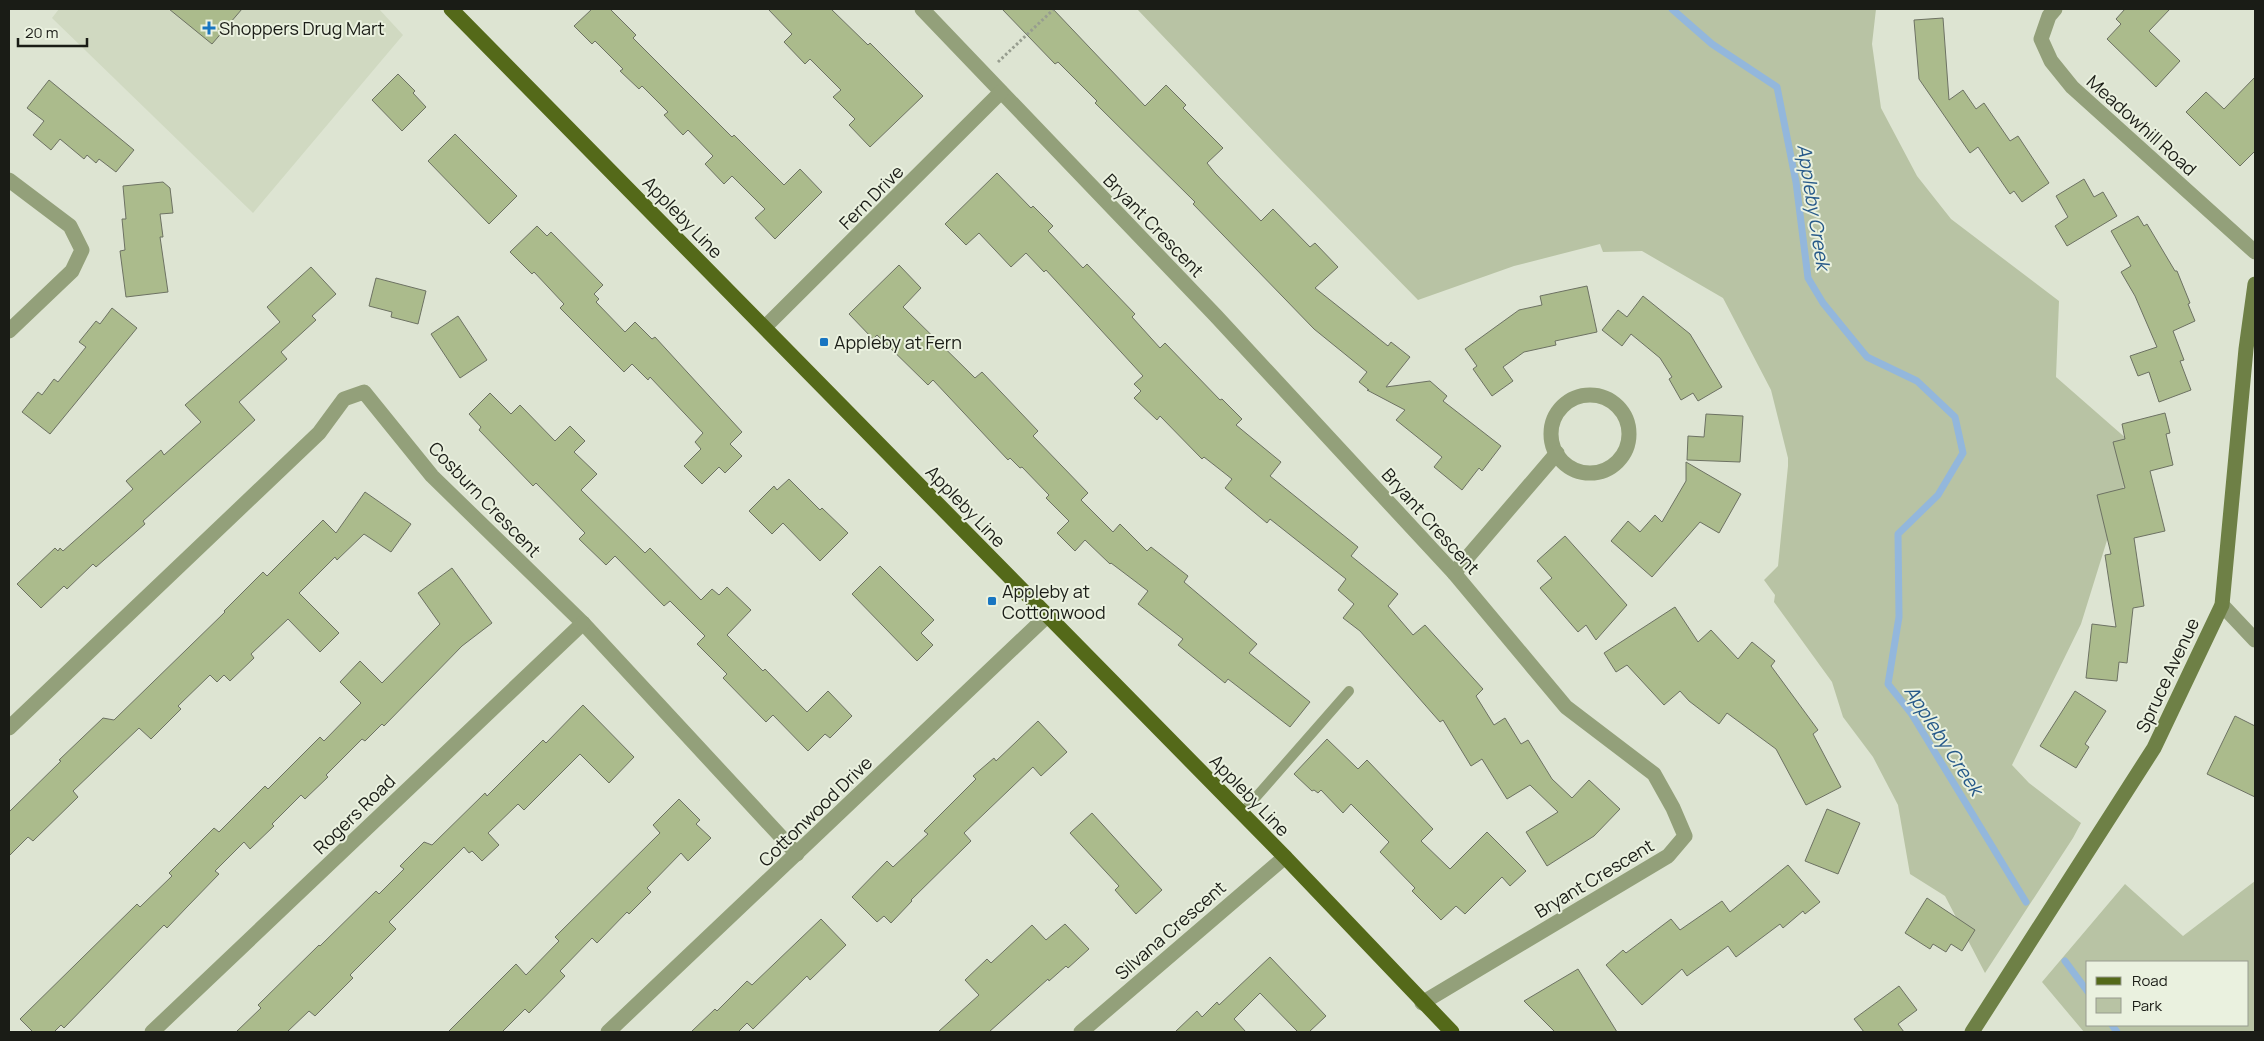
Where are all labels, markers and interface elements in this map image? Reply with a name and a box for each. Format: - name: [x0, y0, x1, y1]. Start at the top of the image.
- scale bar: [18, 15, 86, 47]
- place label: Shoppers Drug Mart: [219, 16, 385, 40]
- text: 20 m: [25, 22, 58, 43]
- marker: Shoppers Drug Mart: [203, 22, 215, 34]
- street label: Meadowhill Road: [2082, 69, 2202, 181]
- water label: Appleby Creek: [1791, 142, 1837, 274]
- street label: Fern Drive: [833, 159, 909, 235]
- street label: Bryant Crescent: [1098, 168, 1210, 282]
- street label: Appleby Line: [638, 171, 728, 263]
- place label: Appleby at Fern: [834, 330, 962, 354]
- marker: Appleby at Fern: [818, 336, 830, 348]
- street label: Cosburn Crescent: [424, 436, 546, 562]
- street label: Appleby Line: [921, 460, 1011, 552]
- street label: Bryant Crescent: [1377, 463, 1485, 579]
- place label: Appleby at Cottonwood: [1002, 579, 1106, 624]
- marker: Appleby at Cottonwood: [986, 595, 998, 607]
- street label: Spruce Avenue: [2130, 614, 2204, 736]
- water label: Appleby Creek: [1899, 680, 1991, 802]
- street label: Appleby Line: [1205, 749, 1295, 841]
- street label: Cottonwood Drive: [753, 751, 877, 871]
- street label: Rogers Road: [308, 769, 400, 859]
- street label: Bryant Crescent: [1530, 833, 1658, 923]
- street label: Silvana Crescent: [1110, 875, 1230, 985]
- legend: [2086, 961, 2249, 1026]
- text: Road: [2132, 970, 2168, 991]
- text: Park: [2132, 995, 2162, 1016]

